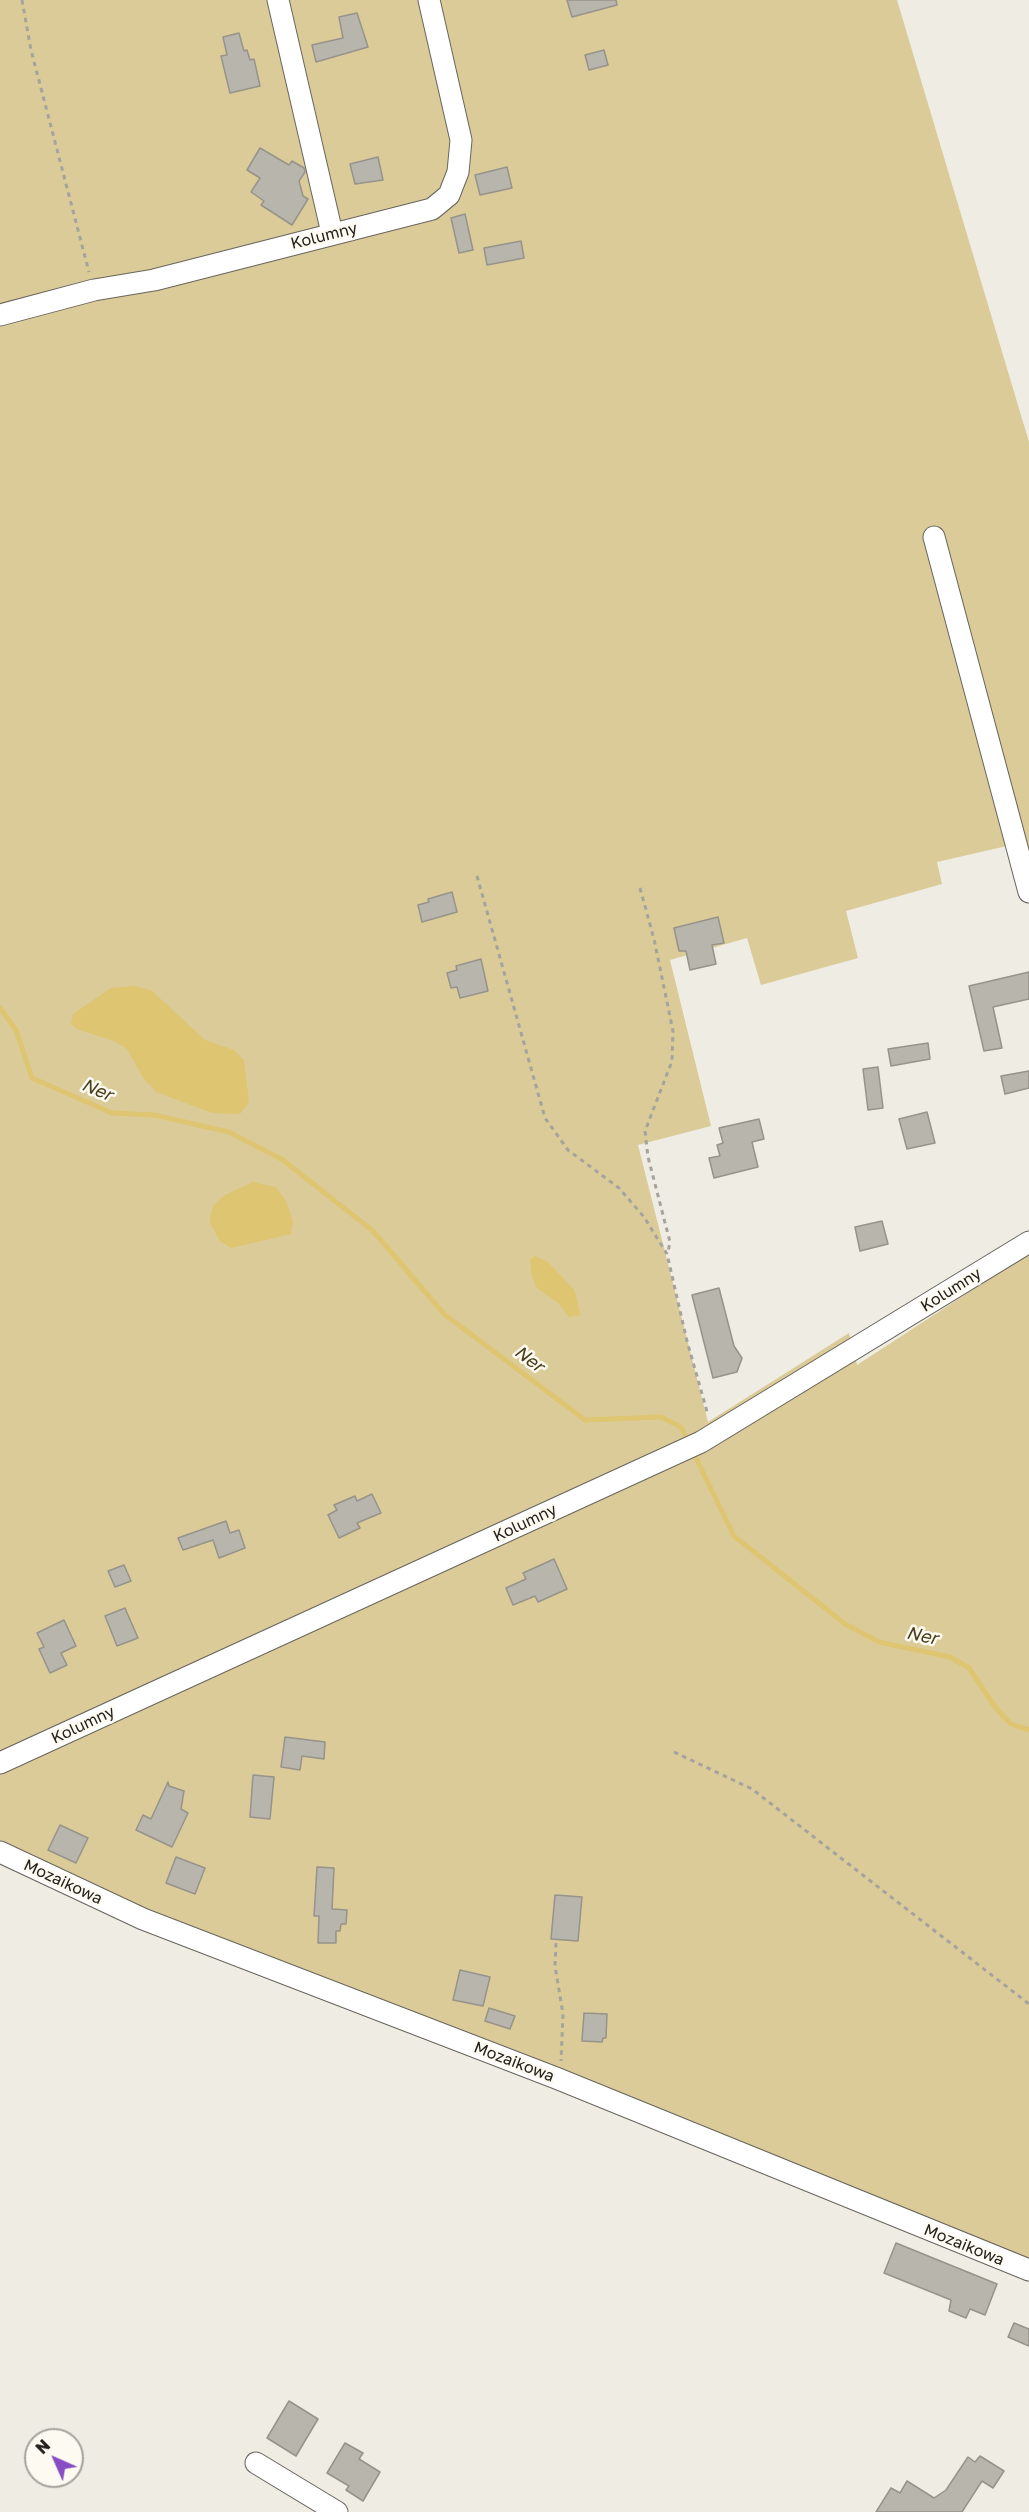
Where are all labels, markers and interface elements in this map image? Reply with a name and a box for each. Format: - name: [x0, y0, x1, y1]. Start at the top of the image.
- street label: Kolumny: [289, 218, 359, 254]
- water label: Ner: [78, 1074, 116, 1106]
- street label: Kolumny: [917, 1264, 985, 1316]
- water label: Ner: [510, 1341, 548, 1377]
- street label: Kolumny: [490, 1500, 560, 1546]
- water label: Ner: [905, 1622, 939, 1650]
- street label: Kolumny: [48, 1702, 118, 1748]
- street label: Mozaikowa: [21, 1855, 105, 1909]
- street label: Mozaikowa: [471, 2038, 557, 2086]
- street label: Mozaikowa: [921, 2220, 1007, 2270]
- north arrow: [24, 2428, 84, 2488]
- text: N: [31, 2435, 54, 2458]

